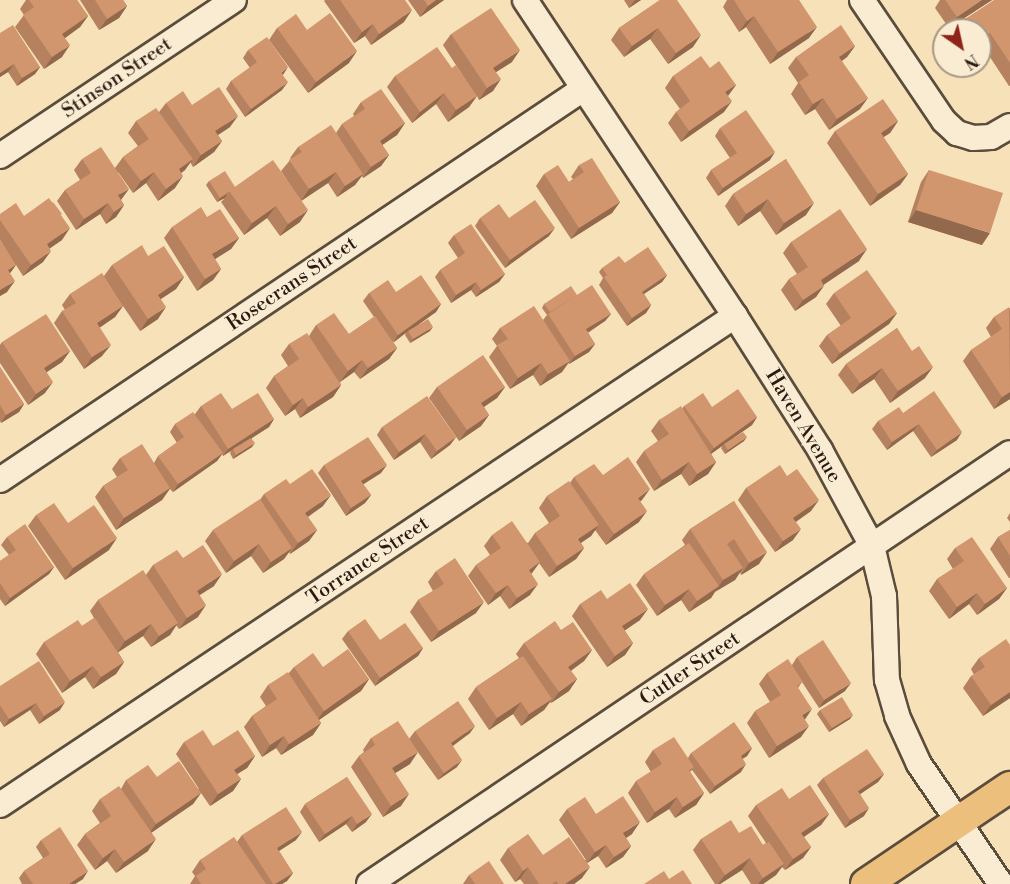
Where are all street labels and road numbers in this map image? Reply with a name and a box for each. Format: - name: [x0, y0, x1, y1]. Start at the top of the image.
- street label: Stinson Street: [57, 32, 177, 124]
- street label: Rosecrans Street: [222, 232, 362, 336]
- street label: Haven Avenue: [760, 365, 846, 487]
- street label: Torrance Street: [303, 511, 433, 611]
- street label: Cutler Street: [635, 627, 745, 711]

